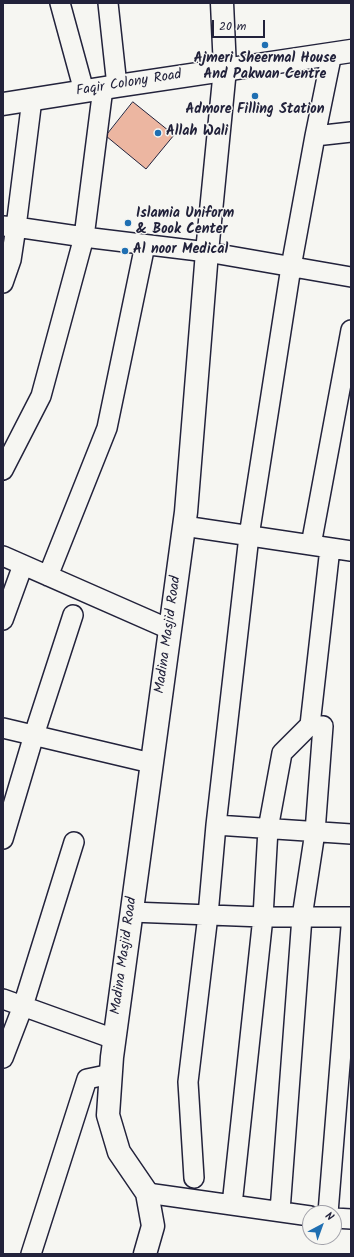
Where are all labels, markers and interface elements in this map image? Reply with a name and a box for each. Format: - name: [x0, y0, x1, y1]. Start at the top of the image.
- scale bar: [214, 12, 267, 38]
- text: 20 m: [219, 17, 246, 36]
- marker: Ajmeri Sheermal House And Pakwan Centre: [260, 40, 270, 50]
- place label: Ajmeri Sheermal House And Pakwan Centre: [194, 52, 336, 84]
- street label: Faqir Colony Road: [75, 67, 183, 101]
- marker: Admore Filling Station: [250, 91, 260, 101]
- place label: Admore Filling Station: [186, 103, 324, 119]
- place label: Allah Wali: [166, 125, 228, 141]
- marker: Allah Wali: [153, 128, 163, 138]
- place label: Islamia Uniform & Book Center: [136, 207, 234, 240]
- marker: Islamia Uniform & Book Center: [123, 218, 133, 228]
- place label: Al noor Medical: [133, 243, 228, 259]
- marker: Al noor Medical: [120, 246, 130, 256]
- street label: Madina Masjid Road: [152, 575, 186, 695]
- street label: Madina Masjid Road: [108, 896, 142, 1016]
- north arrow: [302, 1205, 342, 1245]
- text: N: [321, 1208, 338, 1226]

